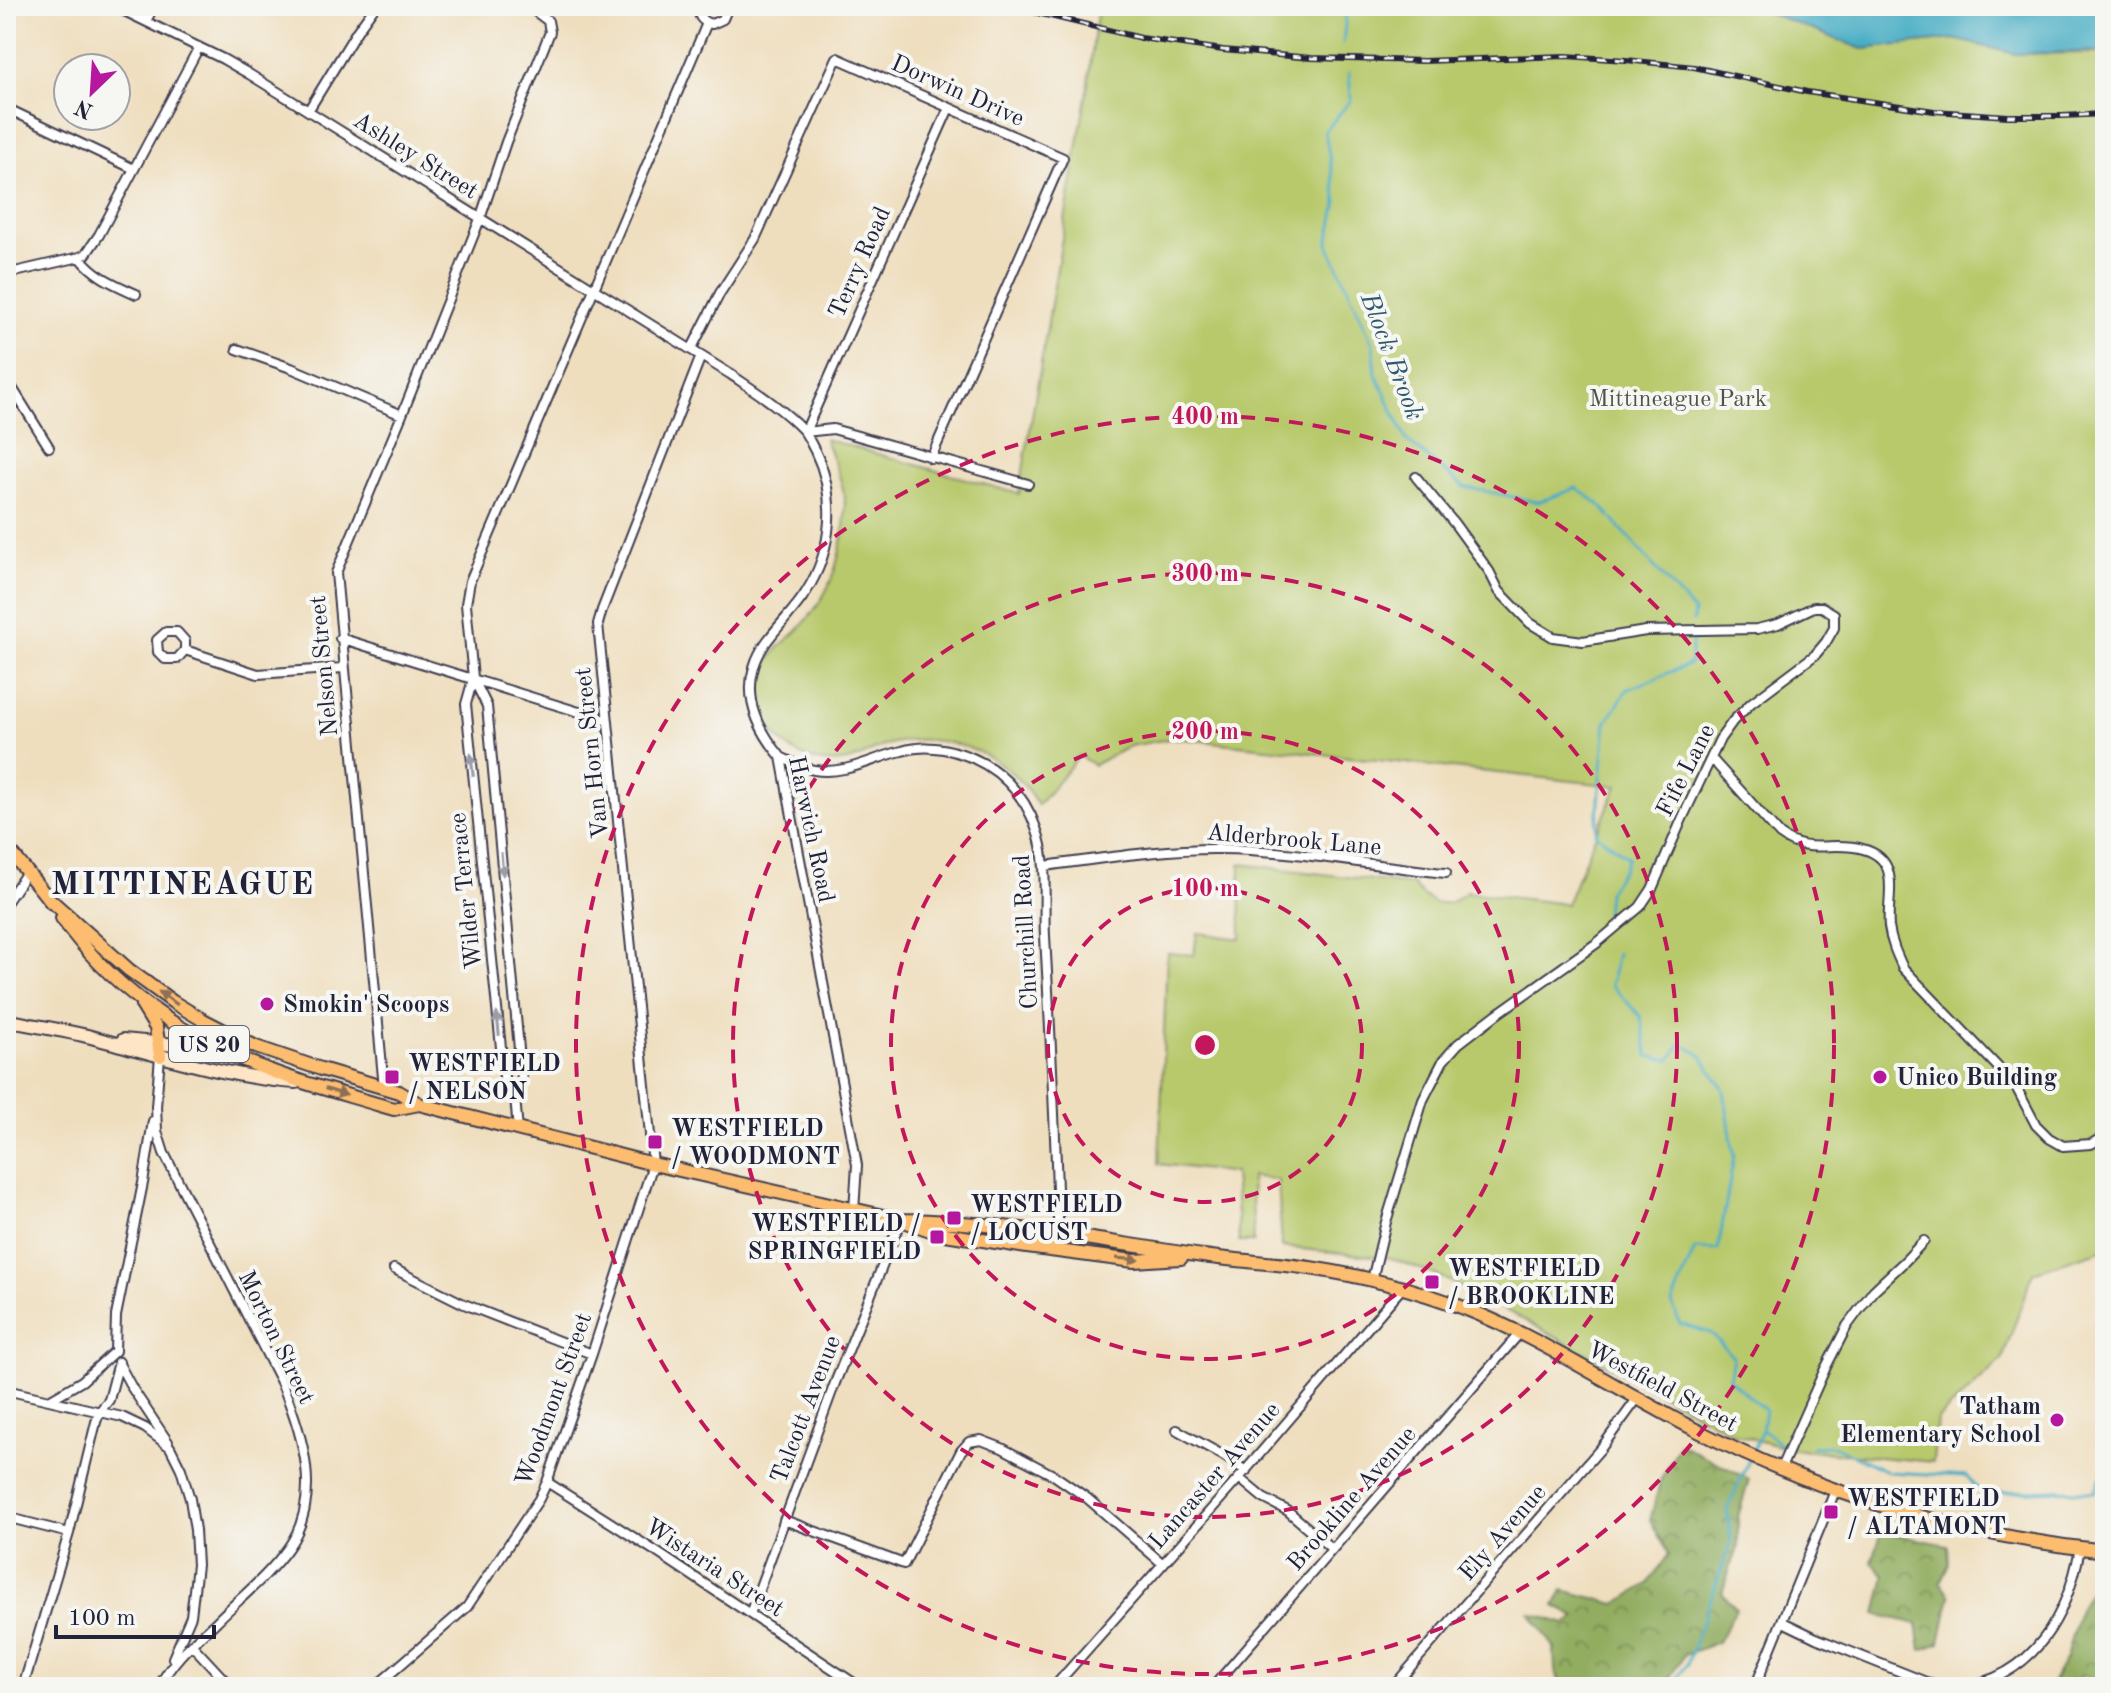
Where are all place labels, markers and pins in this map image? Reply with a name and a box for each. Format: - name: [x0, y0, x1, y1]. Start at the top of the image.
- place label: Smokin' Scoops: [283, 994, 449, 1018]
- marker: Smokin' Scoops: [258, 995, 276, 1013]
- centre of rings: [1191, 1031, 1219, 1059]
- place label: WESTFIELD / NELSON: [408, 1053, 561, 1105]
- place label: Unico Building: [1896, 1067, 2058, 1091]
- marker: WESTFIELD / NELSON: [383, 1068, 401, 1086]
- marker: Unico Building: [1871, 1068, 1889, 1086]
- place label: WESTFIELD / WOODMONT: [671, 1118, 840, 1170]
- marker: WESTFIELD / WOODMONT: [646, 1133, 664, 1151]
- place label: WESTFIELD / LOCUST: [970, 1194, 1123, 1246]
- marker: WESTFIELD / LOCUST: [945, 1209, 963, 1227]
- place label: WESTFIELD / SPRINGFIELD: [747, 1213, 921, 1265]
- marker: WESTFIELD / SPRINGFIELD: [928, 1228, 946, 1246]
- place label: WESTFIELD / BROOKLINE: [1448, 1258, 1614, 1310]
- marker: WESTFIELD / BROOKLINE: [1423, 1273, 1441, 1291]
- place label: Tatham Elementary School: [1840, 1396, 2041, 1448]
- marker: Tatham Elementary School: [2048, 1411, 2066, 1429]
- place label: WESTFIELD / ALTAMONT: [1847, 1488, 2006, 1540]
- marker: WESTFIELD / ALTAMONT: [1822, 1503, 1840, 1521]

